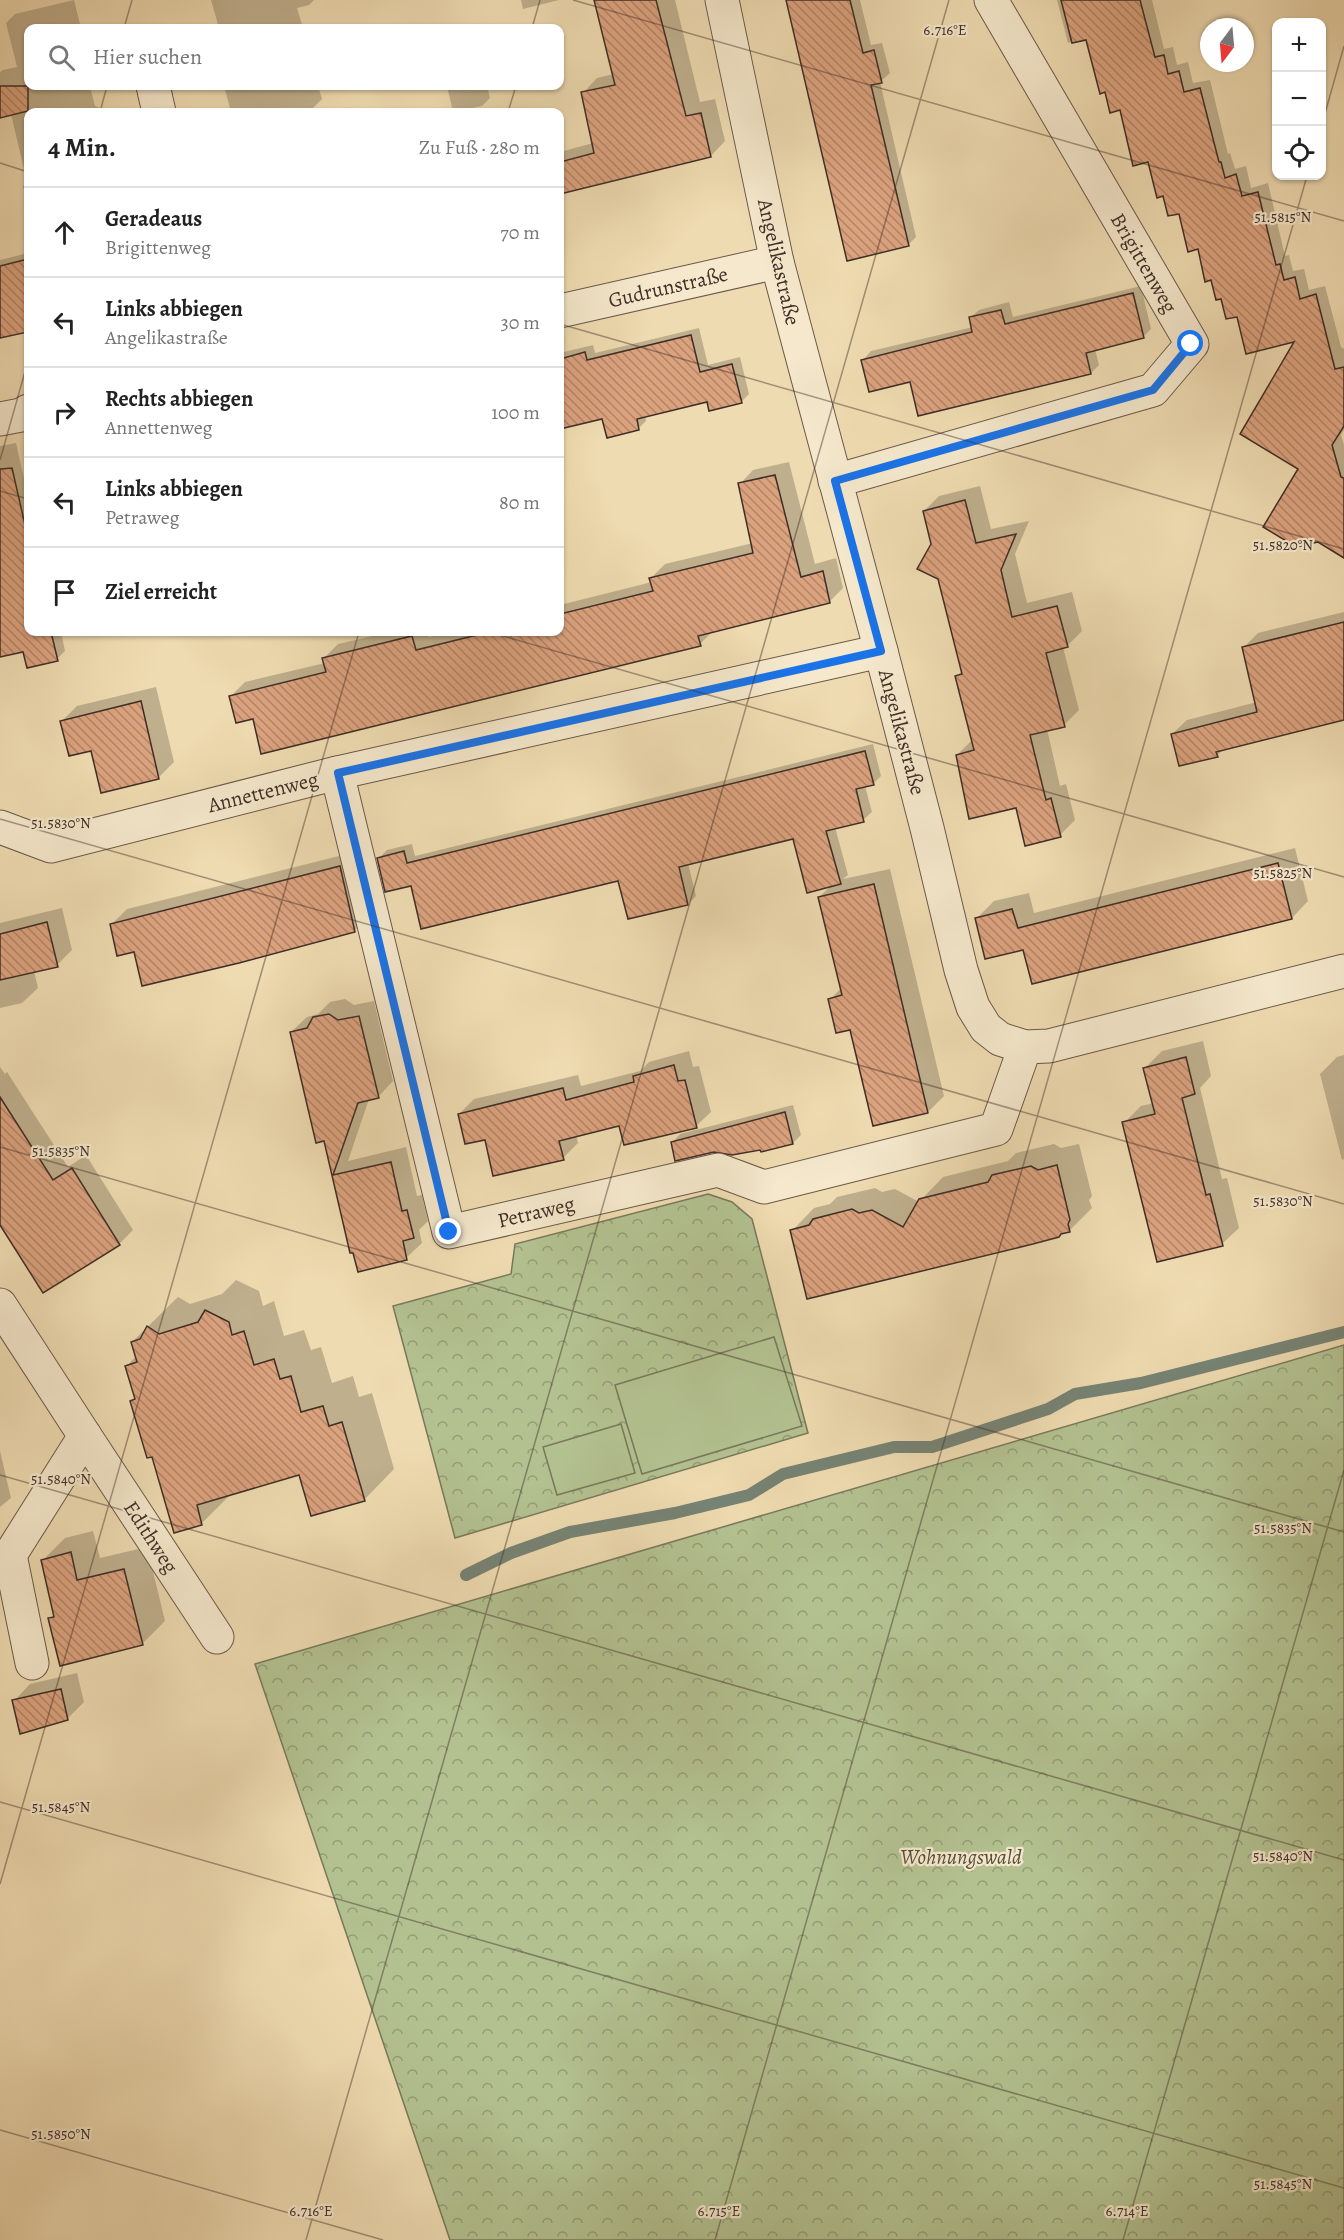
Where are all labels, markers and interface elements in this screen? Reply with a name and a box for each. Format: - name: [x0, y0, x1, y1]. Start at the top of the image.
- north arrow: [1200, 18, 1254, 72]
- map controls: [1272, 18, 1326, 180]
- button: +: [1272, 18, 1326, 72]
- text: 6.716°E: [923, 20, 967, 40]
- search box: [24, 24, 564, 90]
- icon: search: [45, 41, 78, 74]
- text: Hier suchen: [93, 42, 202, 72]
- button: −: [1272, 72, 1326, 126]
- button: locate: [1272, 126, 1326, 180]
- text: 4 Min.: [48, 130, 116, 165]
- text: Zu Fuß · 280 m: [419, 134, 540, 161]
- street label: Angelikastraße: [751, 195, 807, 328]
- text: Geradeaus: [105, 204, 202, 234]
- text: 51.5815°N: [1255, 207, 1312, 227]
- street label: Brigittenweg: [1104, 208, 1184, 319]
- icon: ahead: [48, 216, 81, 249]
- text: 70 m: [500, 219, 540, 246]
- text: Brigittenweg: [105, 234, 211, 261]
- street label: Gudrunstraße: [605, 260, 731, 314]
- text: Links abbiegen: [105, 294, 243, 324]
- icon: left: [48, 306, 81, 339]
- text: 30 m: [500, 309, 540, 336]
- text: Angelikastraße: [105, 324, 228, 351]
- route start: [1177, 330, 1203, 356]
- text: Rechts abbiegen: [105, 384, 253, 414]
- icon: right: [48, 396, 81, 429]
- text: 100 m: [491, 399, 540, 426]
- text: Annettenweg: [105, 414, 212, 441]
- text: Links abbiegen: [105, 474, 243, 504]
- icon: left: [48, 486, 81, 519]
- text: 80 m: [499, 489, 540, 516]
- text: Petraweg: [105, 504, 180, 531]
- text: 51.5820°N: [1253, 535, 1313, 555]
- icon: arrive: [48, 576, 81, 609]
- text: Ziel erreicht: [105, 577, 217, 607]
- street label: Angelikastraße: [872, 665, 932, 798]
- street label: Annettenweg: [204, 765, 322, 819]
- text: 51.5830°N: [31, 813, 91, 833]
- text: 51.5825°N: [1254, 863, 1313, 883]
- text: 51.5835°N: [32, 1141, 90, 1161]
- street label: Petraweg: [495, 1189, 578, 1234]
- text: 51.5830°N: [1253, 1191, 1313, 1211]
- route end: [435, 1218, 461, 1244]
- text: 51.5840°N: [31, 1469, 91, 1489]
- street label: Edithweg: [117, 1495, 185, 1579]
- text: 51.5835°N: [1254, 1518, 1312, 1538]
- text: 51.5845°N: [32, 1797, 90, 1817]
- park label: Wohnungswald: [900, 1843, 1022, 1871]
- text: 51.5840°N: [1253, 1846, 1313, 1866]
- text: 51.5850°N: [31, 2124, 91, 2144]
- text: 51.5845°N: [1254, 2174, 1312, 2194]
- text: 6.716°E: [289, 2201, 333, 2221]
- text: 6.715°E: [698, 2201, 740, 2221]
- text: 6.714°E: [1105, 2201, 1149, 2221]

